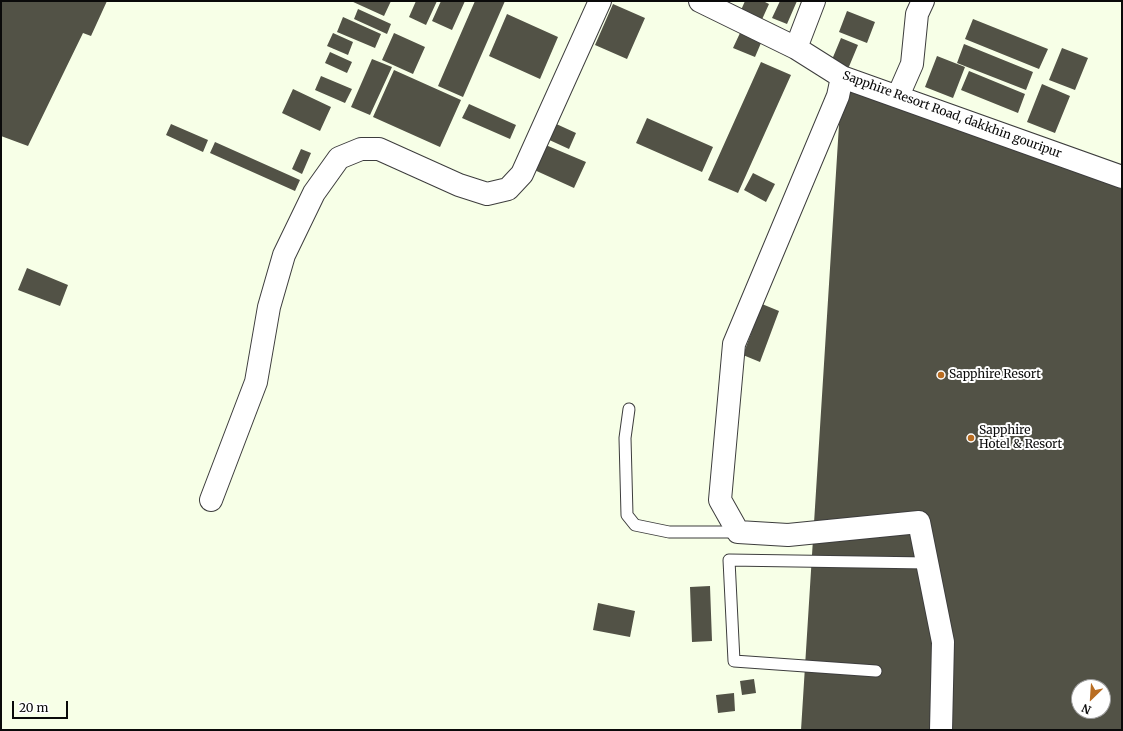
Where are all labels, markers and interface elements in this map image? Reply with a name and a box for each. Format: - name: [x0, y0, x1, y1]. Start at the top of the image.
- street label: Sapphire Resort Road, dakkhin gouripur: [840, 69, 1064, 161]
- place label: Sapphire Resort: [949, 368, 1041, 382]
- marker: Sapphire Resort: [936, 370, 946, 380]
- place label: Sapphire Hotel & Resort: [979, 424, 1062, 452]
- marker: Sapphire Hotel & Resort: [966, 433, 976, 443]
- north arrow: [1071, 679, 1111, 719]
- scale bar: [14, 693, 70, 719]
- text: 20 m: [19, 700, 48, 715]
- text: N: [1079, 701, 1093, 717]

